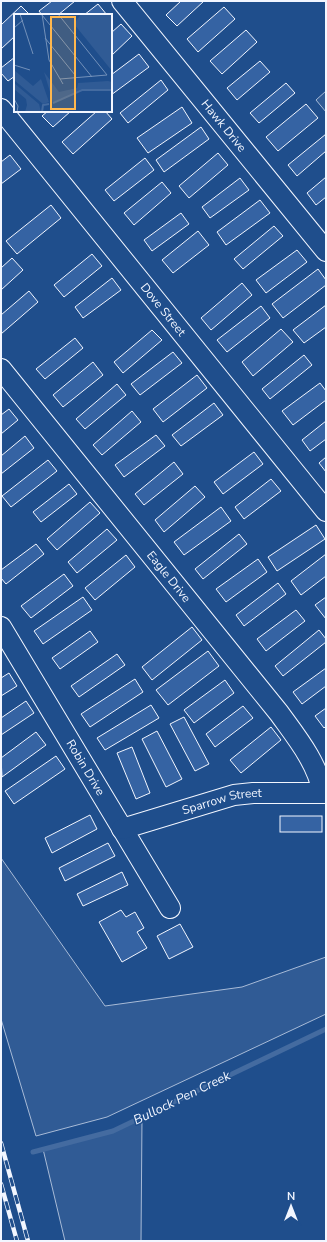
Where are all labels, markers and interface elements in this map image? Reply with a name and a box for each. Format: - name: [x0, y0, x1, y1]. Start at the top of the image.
- inset map: [14, 14, 112, 112]
- street label: Hawk Drive: [198, 96, 250, 155]
- street label: Dove Street: [137, 280, 190, 340]
- street label: Eagle Drive: [143, 548, 194, 606]
- street label: Robin Drive: [62, 737, 109, 799]
- street label: Sparrow Street: [180, 785, 263, 818]
- water label: Bullock Pen Creek: [130, 1066, 234, 1129]
- north arrow: [271, 1186, 311, 1226]
- text: N: [287, 1189, 295, 1204]

